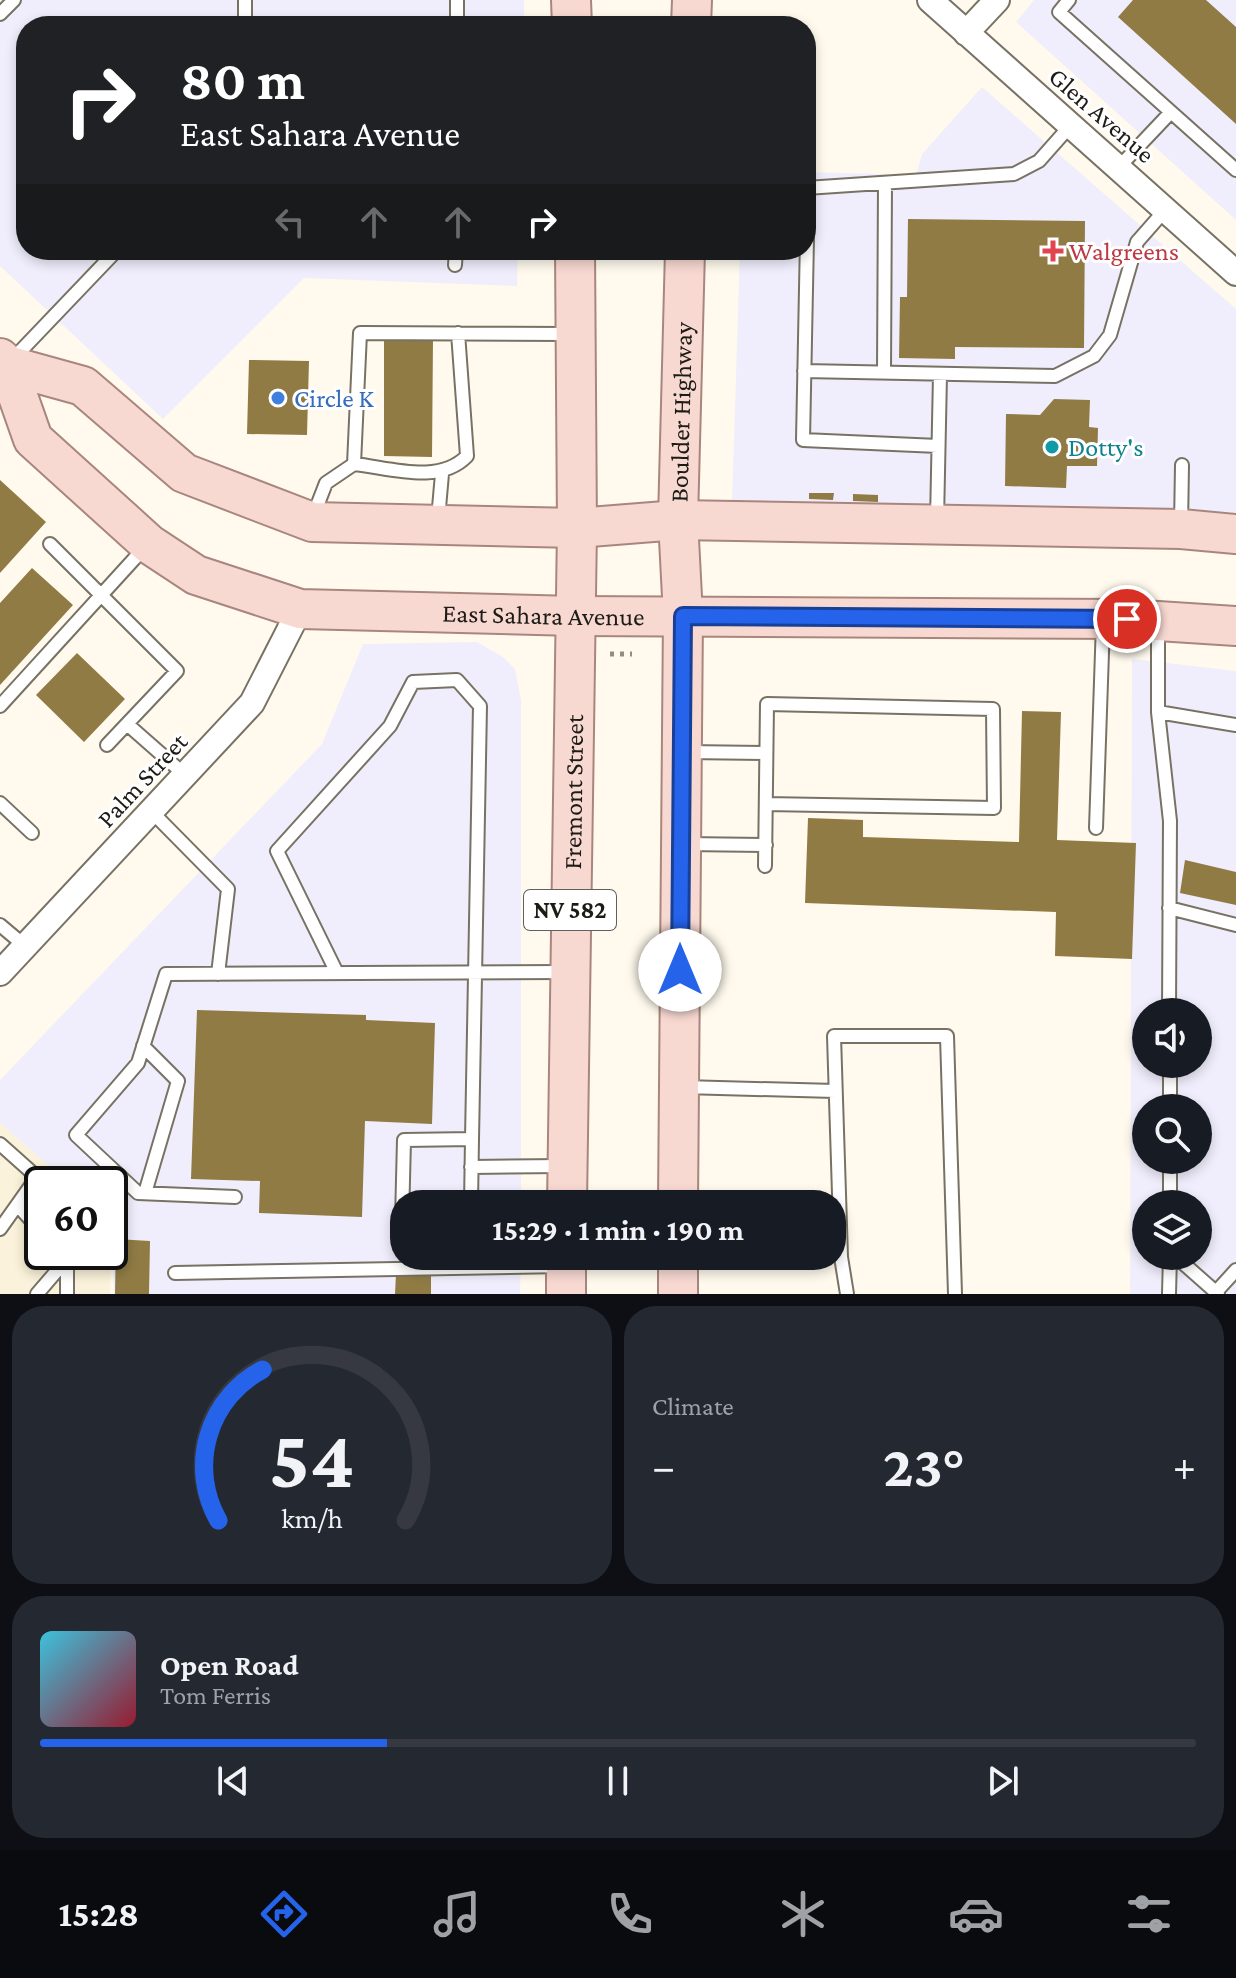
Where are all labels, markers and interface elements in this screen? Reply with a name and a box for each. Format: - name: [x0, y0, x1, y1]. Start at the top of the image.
- icon: right: [48, 48, 152, 152]
- text: 80 m: [180, 49, 305, 111]
- street label: Glen Avenue: [1043, 62, 1160, 169]
- text: East Sahara Avenue: [180, 114, 460, 154]
- icon: left: [268, 200, 312, 244]
- icon: ahead: [352, 200, 396, 244]
- icon: ahead: [436, 200, 480, 244]
- icon: right: [520, 200, 564, 244]
- place label: Walgreens: [1069, 237, 1179, 266]
- marker: Walgreens: [1044, 242, 1062, 260]
- street label: Boulder Highway: [664, 321, 698, 503]
- place label: Circle K: [294, 384, 375, 413]
- marker: Circle K: [269, 389, 287, 407]
- place label: Dotty's: [1068, 433, 1143, 462]
- marker: Dotty's: [1043, 438, 1061, 456]
- pin: [1093, 585, 1161, 653]
- icon: arrive: [1105, 597, 1149, 641]
- street label: East Sahara Avenue: [442, 599, 645, 631]
- street label: Fremont Street: [558, 714, 589, 870]
- street label: Palm Street: [91, 727, 194, 833]
- road number: NV 582: [524, 890, 616, 930]
- position arrow: [638, 928, 722, 1012]
- map controls: [1132, 998, 1212, 1270]
- button: sound: [1132, 998, 1212, 1078]
- button: search: [1132, 1094, 1212, 1174]
- speed limit sign: 60: [24, 1166, 128, 1270]
- button: layers: [1132, 1190, 1212, 1270]
- text: 15:29 · 1 min · 190 m: [492, 1213, 744, 1246]
- text: Climate: [652, 1392, 734, 1421]
- text: 54: [269, 1412, 355, 1505]
- text: 23°: [883, 1432, 965, 1499]
- text: −: [652, 1442, 675, 1490]
- text: +: [1173, 1442, 1196, 1490]
- text: km/h: [281, 1502, 343, 1534]
- text: Open Road: [160, 1648, 299, 1681]
- text: Tom Ferris: [160, 1681, 271, 1710]
- icon: previous: [211, 1759, 255, 1803]
- icon: pause: [596, 1759, 640, 1803]
- icon: next: [981, 1759, 1025, 1803]
- icon: directions: [256, 1886, 312, 1942]
- icon: music: [429, 1886, 485, 1942]
- icon: phone: [602, 1886, 658, 1942]
- icon: climate: [775, 1886, 831, 1942]
- icon: car: [948, 1886, 1004, 1942]
- icon: filters: [1121, 1886, 1177, 1942]
- text: 15:28: [59, 1894, 139, 1934]

